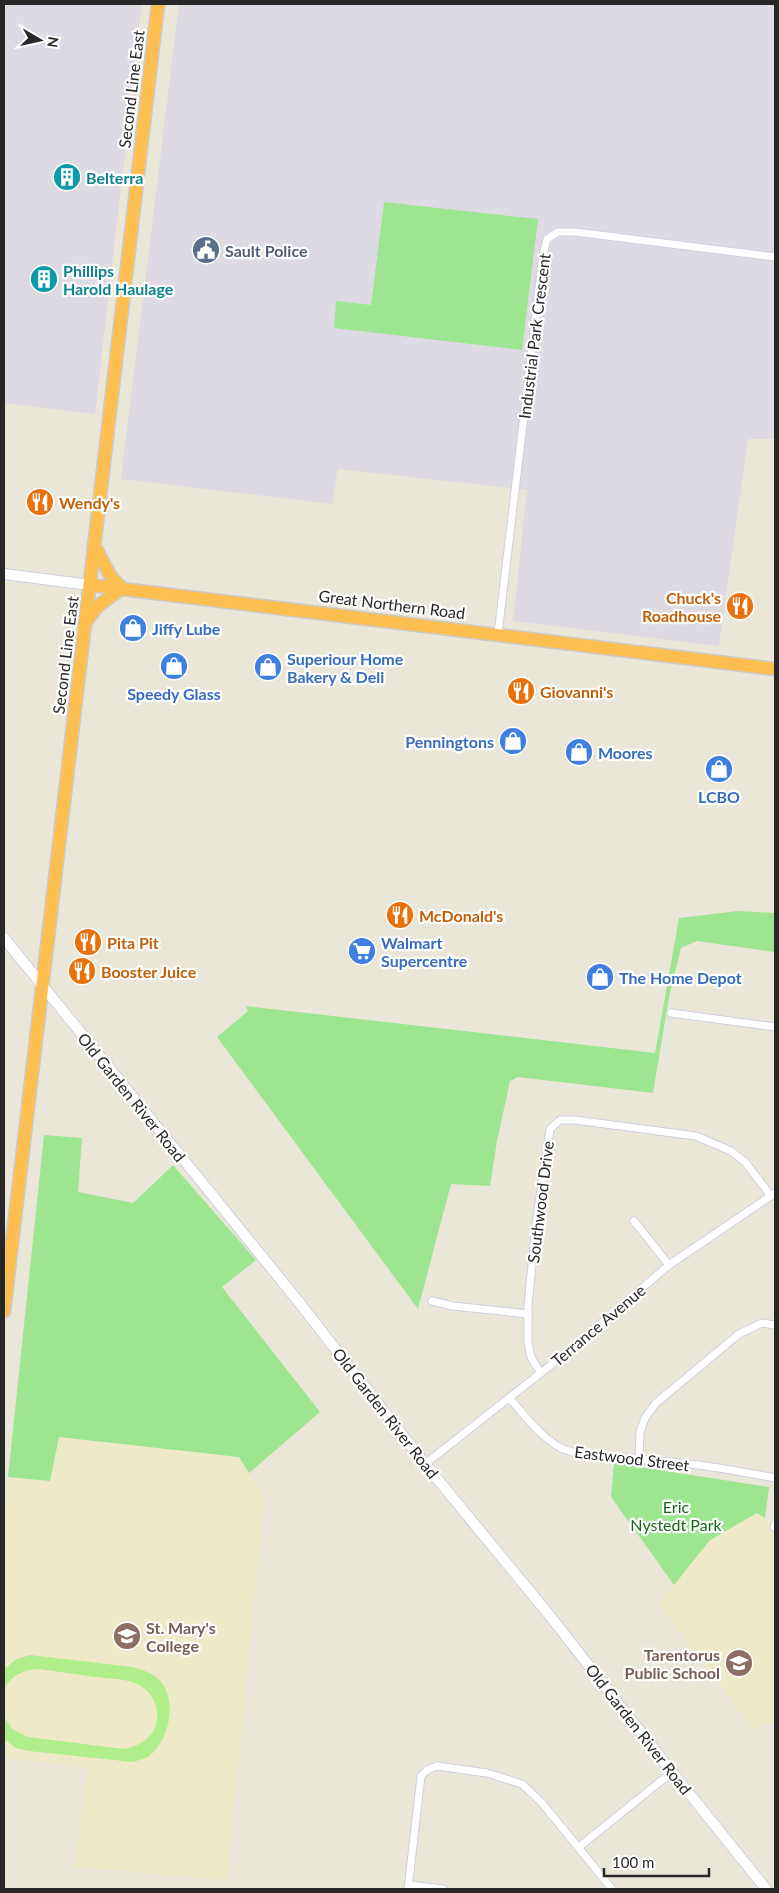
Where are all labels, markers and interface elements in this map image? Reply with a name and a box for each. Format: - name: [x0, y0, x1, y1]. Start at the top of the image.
- north arrow: [15, 15, 65, 65]
- street label: Second Line East: [114, 29, 148, 149]
- text: N: [44, 35, 63, 49]
- building icon: Belterra: [52, 162, 82, 192]
- place label: Belterra: [86, 168, 143, 187]
- public building icon: Sault Police: [191, 235, 221, 265]
- place label: Sault Police: [225, 241, 308, 260]
- street label: Industrial Park Crescent: [514, 252, 554, 420]
- place label: Phillips Harold Haulage: [63, 261, 174, 298]
- building icon: Phillips Harold Haulage: [29, 264, 59, 294]
- restaurant icon: Wendy's: [25, 487, 55, 517]
- place label: Wendy's: [59, 493, 120, 512]
- street label: Great Northern Road: [318, 586, 466, 622]
- place label: Chuck's Roadhouse: [642, 588, 721, 625]
- restaurant icon: Chuck's Roadhouse: [725, 591, 755, 621]
- street label: Second Line East: [48, 595, 82, 715]
- shop icon: Jiffy Lube: [118, 613, 148, 643]
- place label: Jiffy Lube: [152, 619, 221, 638]
- place label: Superiour Home Bakery & Deli: [287, 649, 404, 686]
- shop icon: Speedy Glass: [159, 651, 189, 681]
- shop icon: Superiour Home Bakery & Deli: [253, 652, 283, 682]
- restaurant icon: Giovanni's: [506, 676, 536, 706]
- place label: Giovanni's: [540, 682, 613, 701]
- place label: Speedy Glass: [127, 684, 221, 703]
- shop icon: Penningtons: [498, 726, 528, 756]
- place label: Penningtons: [405, 732, 494, 751]
- shop icon: Moores: [564, 737, 594, 767]
- place label: Moores: [598, 743, 653, 762]
- shop icon: LCBO: [704, 754, 734, 784]
- place label: LCBO: [698, 787, 740, 806]
- restaurant icon: McDonald's: [385, 900, 415, 930]
- place label: McDonald's: [419, 906, 503, 925]
- restaurant icon: Pita Pit: [73, 927, 103, 957]
- place label: Pita Pit: [107, 933, 159, 952]
- place label: Walmart Supercentre: [381, 933, 468, 970]
- supermarket icon: Walmart Supercentre: [347, 936, 377, 966]
- restaurant icon: Booster Juice: [67, 956, 97, 986]
- place label: Booster Juice: [101, 962, 197, 981]
- shop icon: The Home Depot: [585, 962, 615, 992]
- place label: The Home Depot: [619, 968, 742, 987]
- street label: Old Garden River Road: [74, 1029, 190, 1165]
- street label: Southwood Drive: [523, 1140, 557, 1264]
- street label: Terrance Avenue: [547, 1280, 649, 1370]
- street label: Old Garden River Road: [329, 1344, 443, 1482]
- street label: Eastwood Street: [573, 1442, 691, 1475]
- park label: Eric Nystedt Park: [630, 1497, 722, 1534]
- place label: St. Mary's College: [146, 1618, 216, 1655]
- school or university icon: St. Mary's College: [112, 1621, 142, 1651]
- place label: Tarentorus Public School: [625, 1645, 720, 1682]
- school or university icon: Tarentorus Public School: [724, 1648, 754, 1678]
- street label: Old Garden River Road: [582, 1660, 696, 1798]
- scale bar: [604, 1846, 709, 1878]
- text: 100 m: [612, 1853, 654, 1871]

